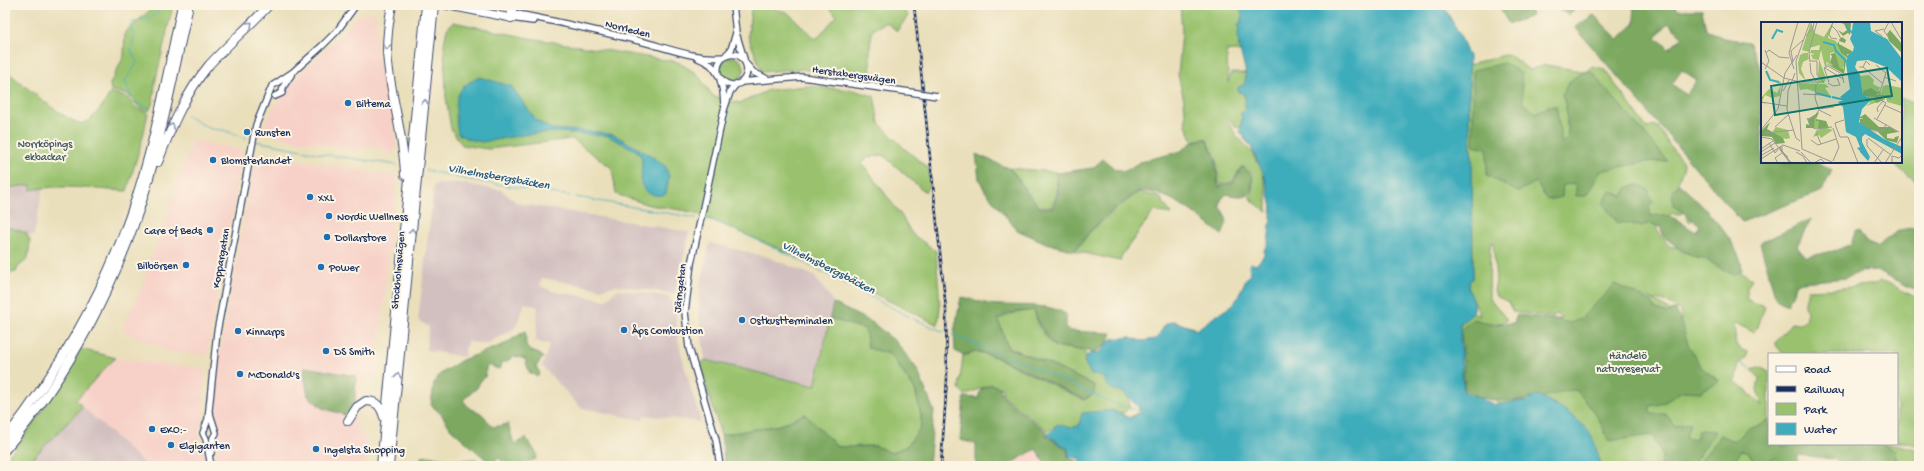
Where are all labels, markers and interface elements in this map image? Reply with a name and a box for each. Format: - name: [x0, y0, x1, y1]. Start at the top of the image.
- street label: Norrleden: [604, 19, 652, 42]
- one-way arrow: [245, 21, 253, 29]
- inset map: [1761, 22, 1902, 163]
- one-way arrow: [383, 44, 392, 50]
- street label: Herstabergsvägen: [811, 64, 897, 88]
- marker: Biltema: [343, 98, 353, 108]
- place label: Biltema: [355, 99, 391, 111]
- one-way arrow: [420, 99, 429, 105]
- one-way arrow: [167, 123, 175, 131]
- marker: Runsten: [242, 127, 252, 137]
- place label: Runsten: [255, 128, 291, 140]
- park label: Norrköpings ekbackar: [18, 139, 73, 164]
- marker: Blomsterlandet: [208, 155, 218, 165]
- place label: Blomsterlandet: [220, 156, 293, 168]
- water label: Vilhelmsbergsbäcken: [447, 162, 551, 194]
- marker: XXL: [305, 192, 315, 202]
- place label: XXL: [317, 193, 335, 205]
- marker: Nordic Wellness: [324, 211, 334, 221]
- place label: Nordic Wellness: [337, 212, 409, 224]
- place label: Care of Beds: [144, 225, 203, 238]
- marker: Care of Beds: [205, 225, 215, 235]
- street label: Koppargatan: [211, 227, 233, 289]
- one-way arrow: [407, 228, 416, 234]
- street label: Stockholmsvägen: [390, 230, 408, 310]
- marker: Dollarstore: [322, 232, 332, 242]
- place label: Dollarstore: [334, 233, 387, 245]
- water label: Vilhelmsbergsbäcken: [779, 239, 877, 298]
- marker: Bilbörsen: [181, 260, 191, 270]
- place label: Bilbörsen: [136, 261, 179, 273]
- marker: Power: [316, 262, 326, 272]
- street label: Järngatan: [672, 262, 690, 313]
- place label: Power: [328, 263, 360, 275]
- marker: Ostkustterminalen: [737, 315, 747, 325]
- place label: Ostkustterminalen: [750, 316, 833, 328]
- place label: Åps Combustion: [632, 324, 704, 338]
- marker: Åps Combustion: [619, 325, 629, 335]
- marker: Kinnarps: [233, 326, 243, 336]
- place label: Kinnarps: [246, 327, 285, 339]
- marker: DS Smith: [321, 346, 331, 356]
- place label: DS Smith: [333, 347, 375, 359]
- park label: Händelö naturreservat: [1596, 351, 1661, 376]
- legend: [1768, 353, 1898, 445]
- text: Road: [1804, 364, 1831, 378]
- marker: McDonald's: [235, 369, 245, 379]
- place label: McDonald's: [248, 370, 300, 382]
- one-way arrow: [393, 373, 402, 379]
- text: Railway: [1804, 384, 1844, 398]
- text: Park: [1803, 404, 1829, 418]
- marker: EKO:-: [147, 424, 157, 434]
- text: Water: [1804, 424, 1838, 438]
- place label: EKO:-: [160, 425, 187, 437]
- marker: Elgiganten: [166, 440, 176, 450]
- place label: Elgiganten: [179, 441, 231, 453]
- marker: Ingelsta Shopping: [311, 444, 321, 454]
- place label: Ingelsta Shopping: [324, 445, 405, 457]

